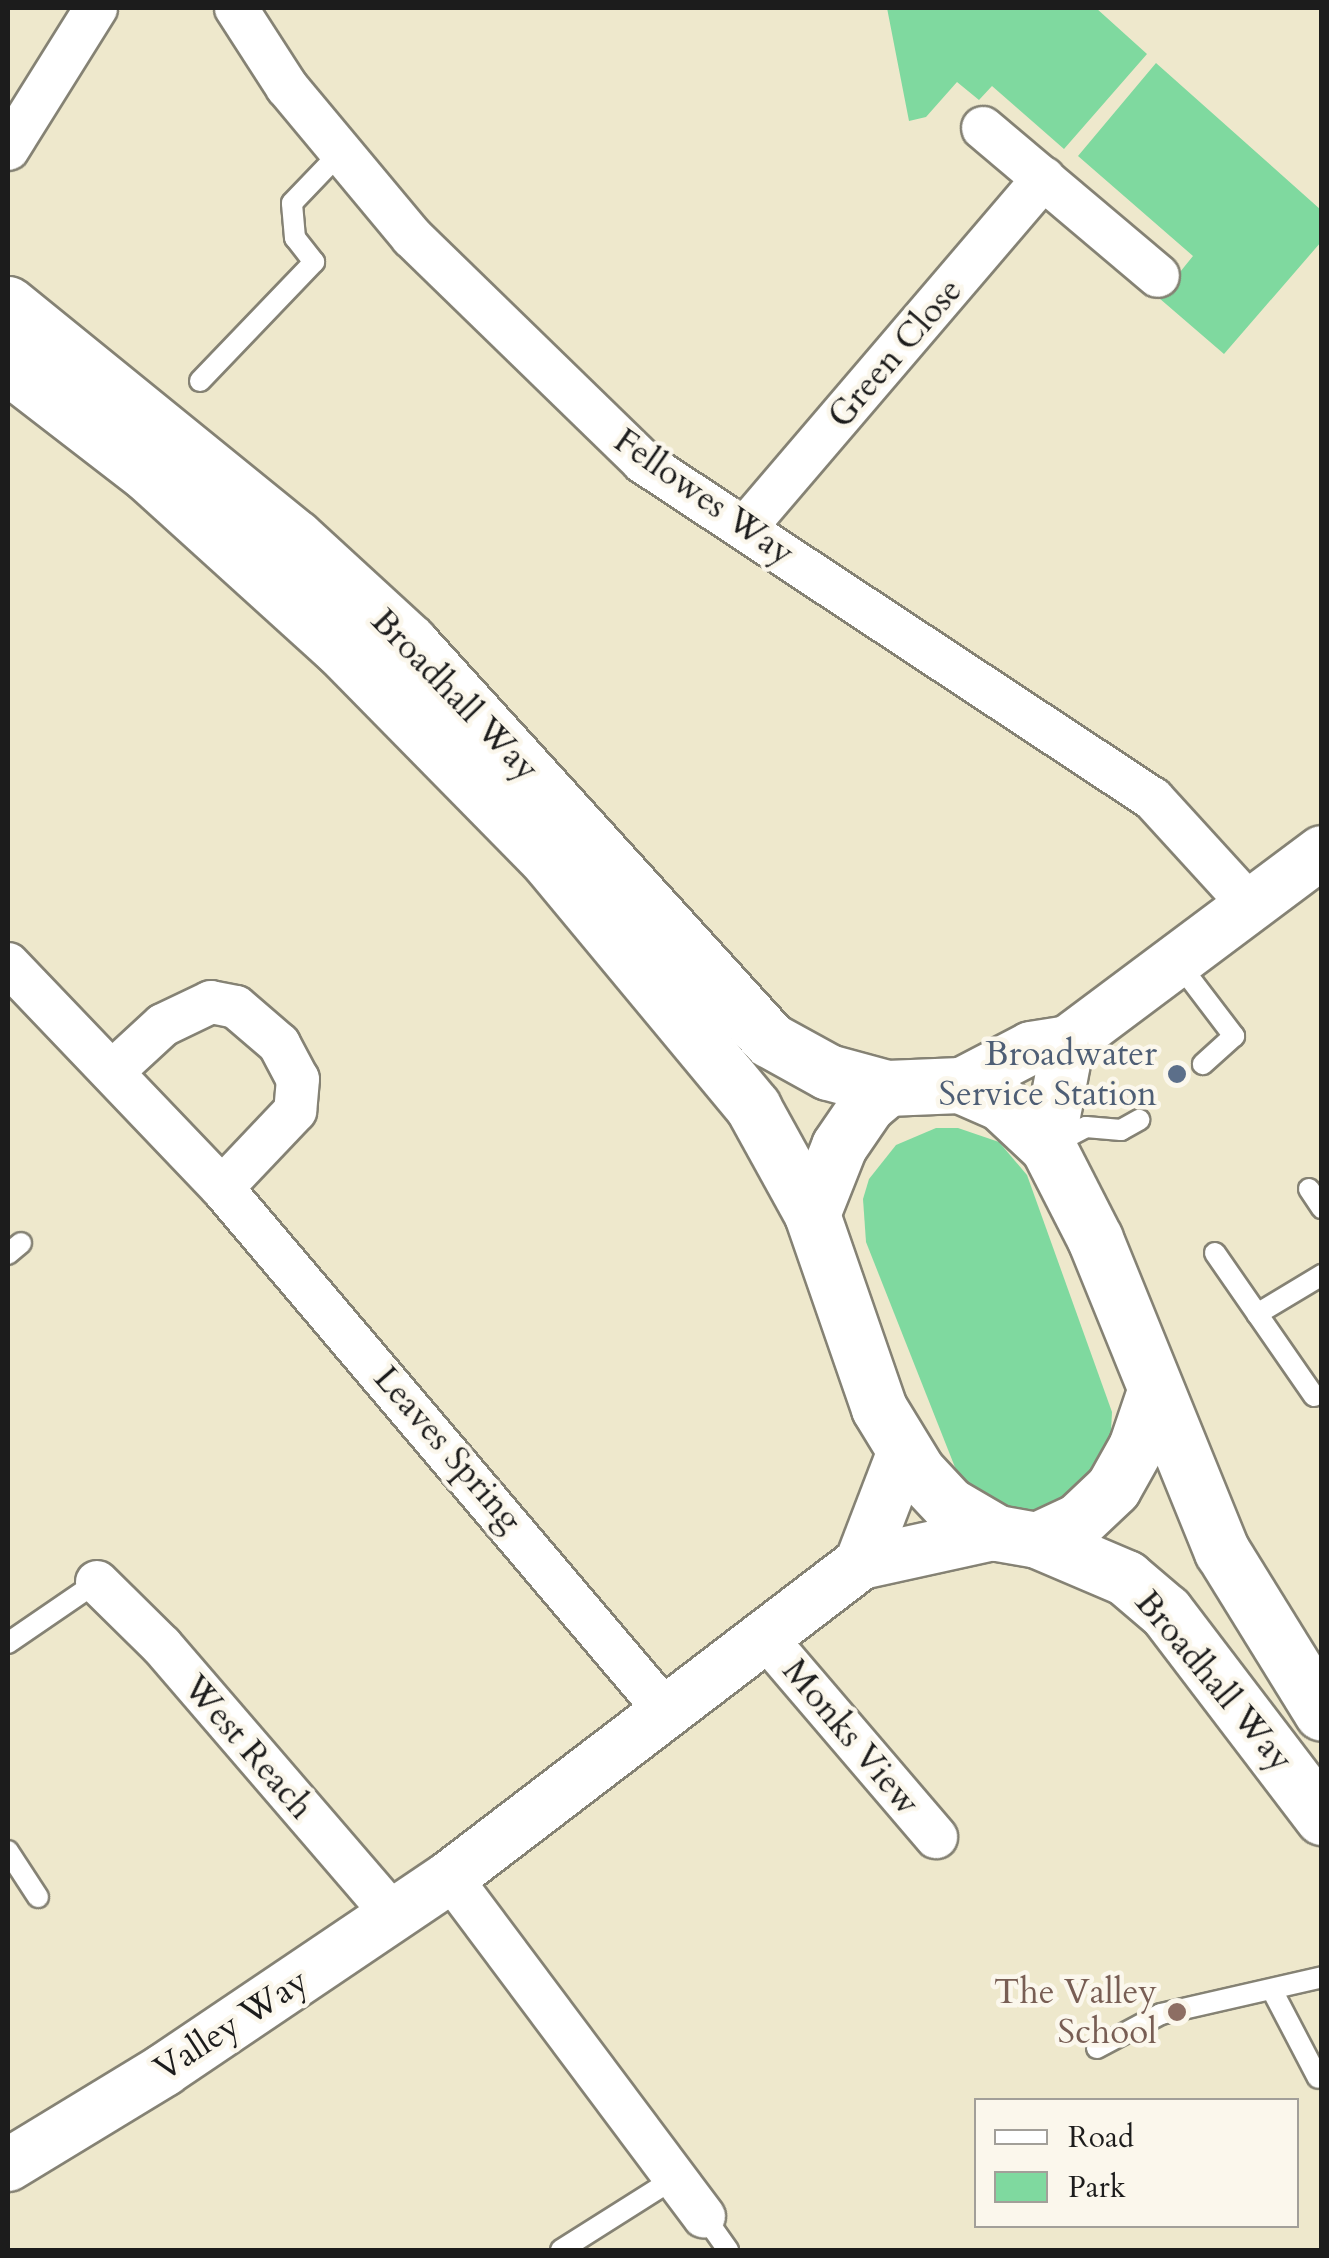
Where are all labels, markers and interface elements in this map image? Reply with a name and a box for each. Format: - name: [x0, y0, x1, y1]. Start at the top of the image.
- street label: Green Close: [819, 270, 971, 436]
- street label: Fellowes Way: [606, 420, 802, 574]
- street label: Broadhall Way: [362, 600, 548, 790]
- place label: Broadwater Service Station: [939, 1033, 1157, 1115]
- marker: Broadwater Service Station: [1166, 1063, 1188, 1085]
- street label: Leaves Spring: [365, 1358, 531, 1540]
- street label: Broadhall Way: [1126, 1582, 1302, 1780]
- street label: Monks View: [773, 1650, 929, 1824]
- street label: West Reach: [174, 1666, 322, 1828]
- street label: Valley Way: [146, 1960, 316, 2090]
- place label: The Valley School: [994, 1971, 1157, 2053]
- marker: The Valley School: [1166, 2001, 1188, 2023]
- legend: [974, 2098, 1299, 2228]
- text: Road: [1068, 2117, 1134, 2158]
- text: Park: [1068, 2167, 1126, 2208]

